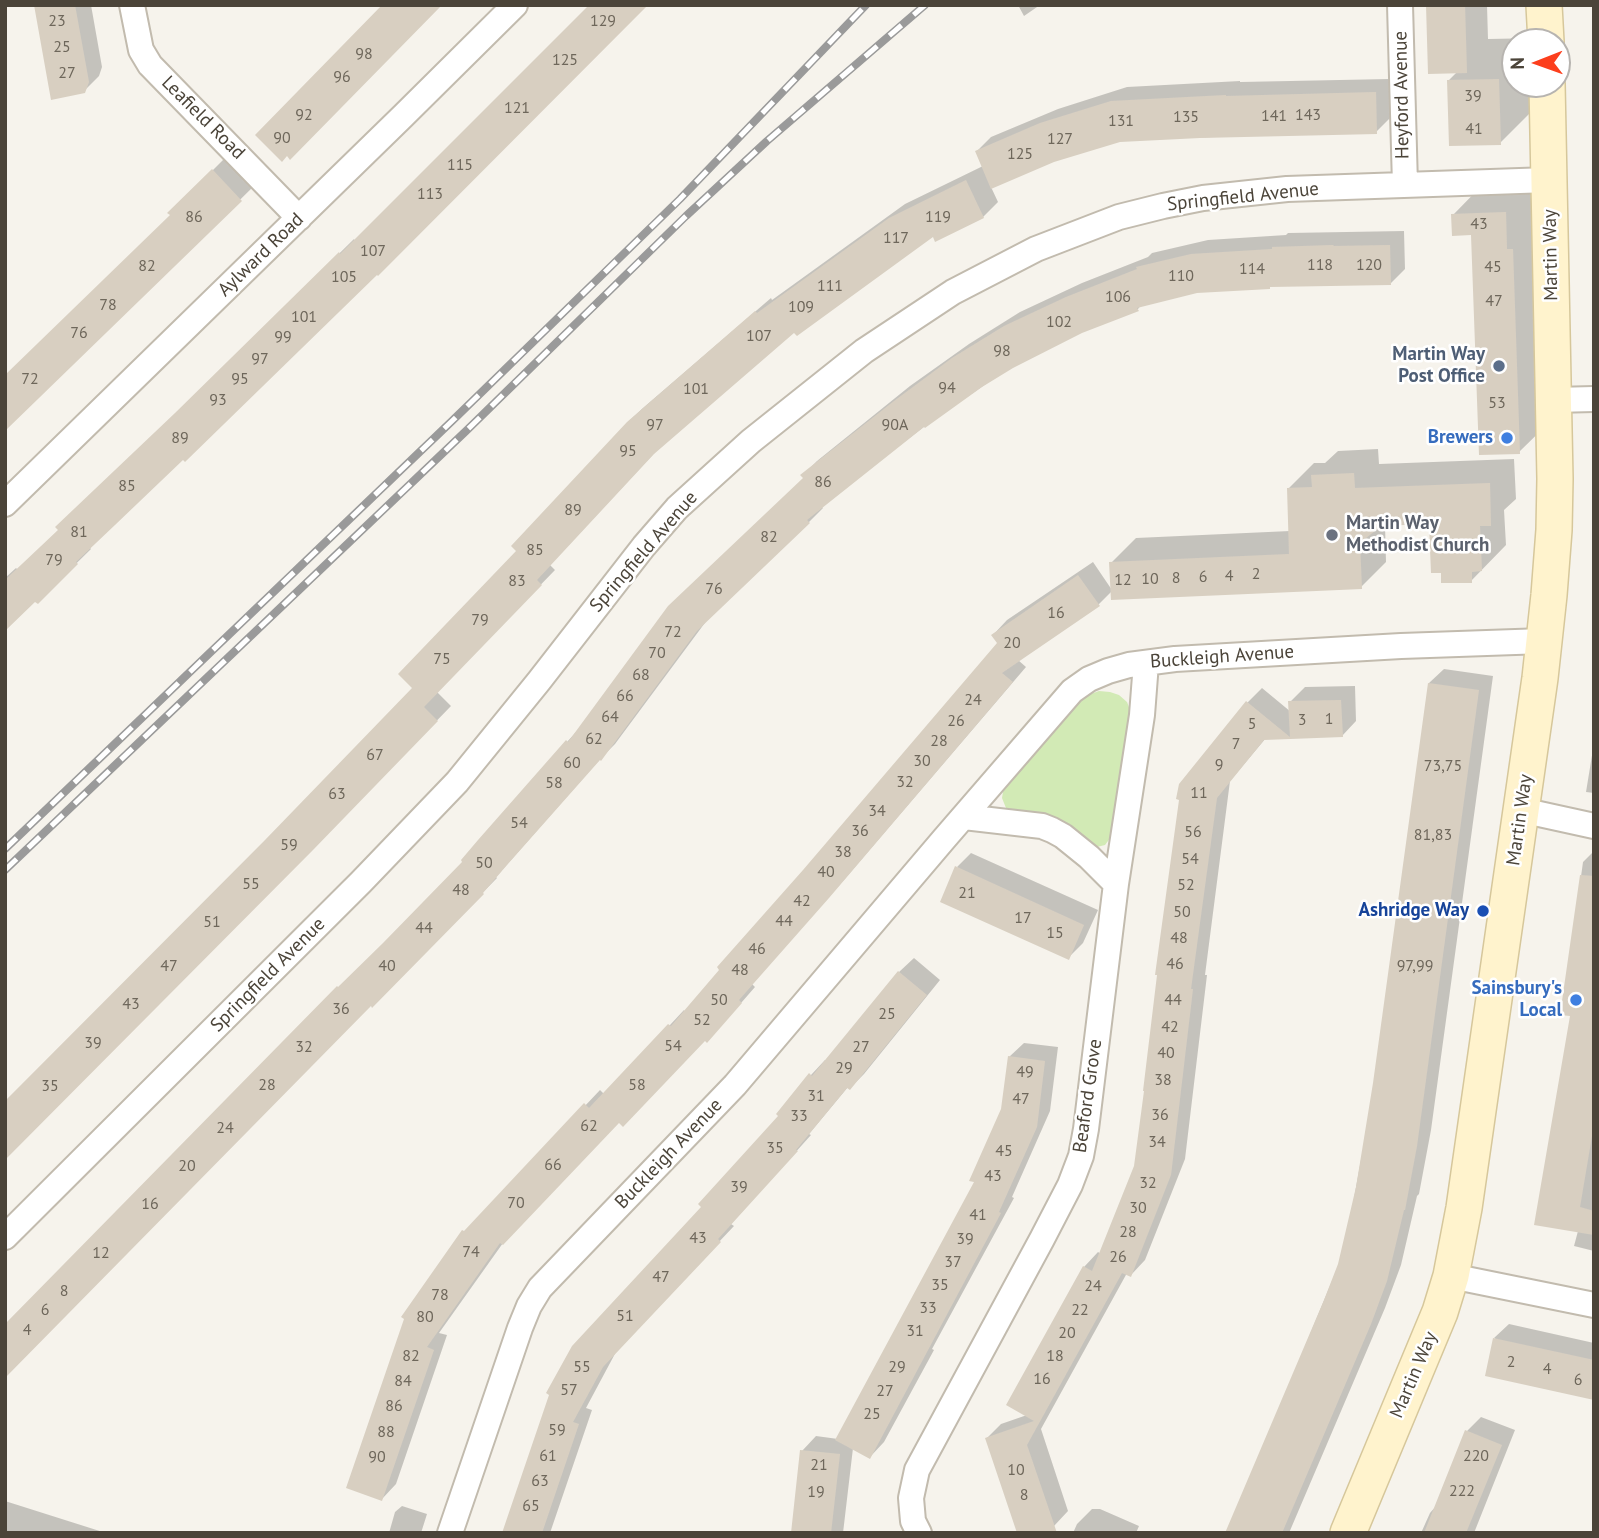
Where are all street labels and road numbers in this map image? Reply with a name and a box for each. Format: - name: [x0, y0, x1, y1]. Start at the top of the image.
- street label: Heyford Avenue: [1389, 31, 1415, 159]
- street label: Leafield Road: [156, 71, 250, 165]
- street label: Springfield Avenue: [1166, 178, 1320, 216]
- street label: Aylward Road: [213, 209, 309, 301]
- street label: Martin Way: [1539, 209, 1563, 301]
- street label: Springfield Avenue: [585, 487, 703, 617]
- street label: Buckleigh Avenue: [1149, 641, 1295, 673]
- street label: Martin Way: [1502, 773, 1538, 867]
- street label: Springfield Avenue: [206, 913, 330, 1037]
- street label: Beaford Grove: [1069, 1038, 1107, 1154]
- street label: Buckleigh Avenue: [611, 1094, 727, 1214]
- street label: Martin Way: [1386, 1328, 1442, 1422]

